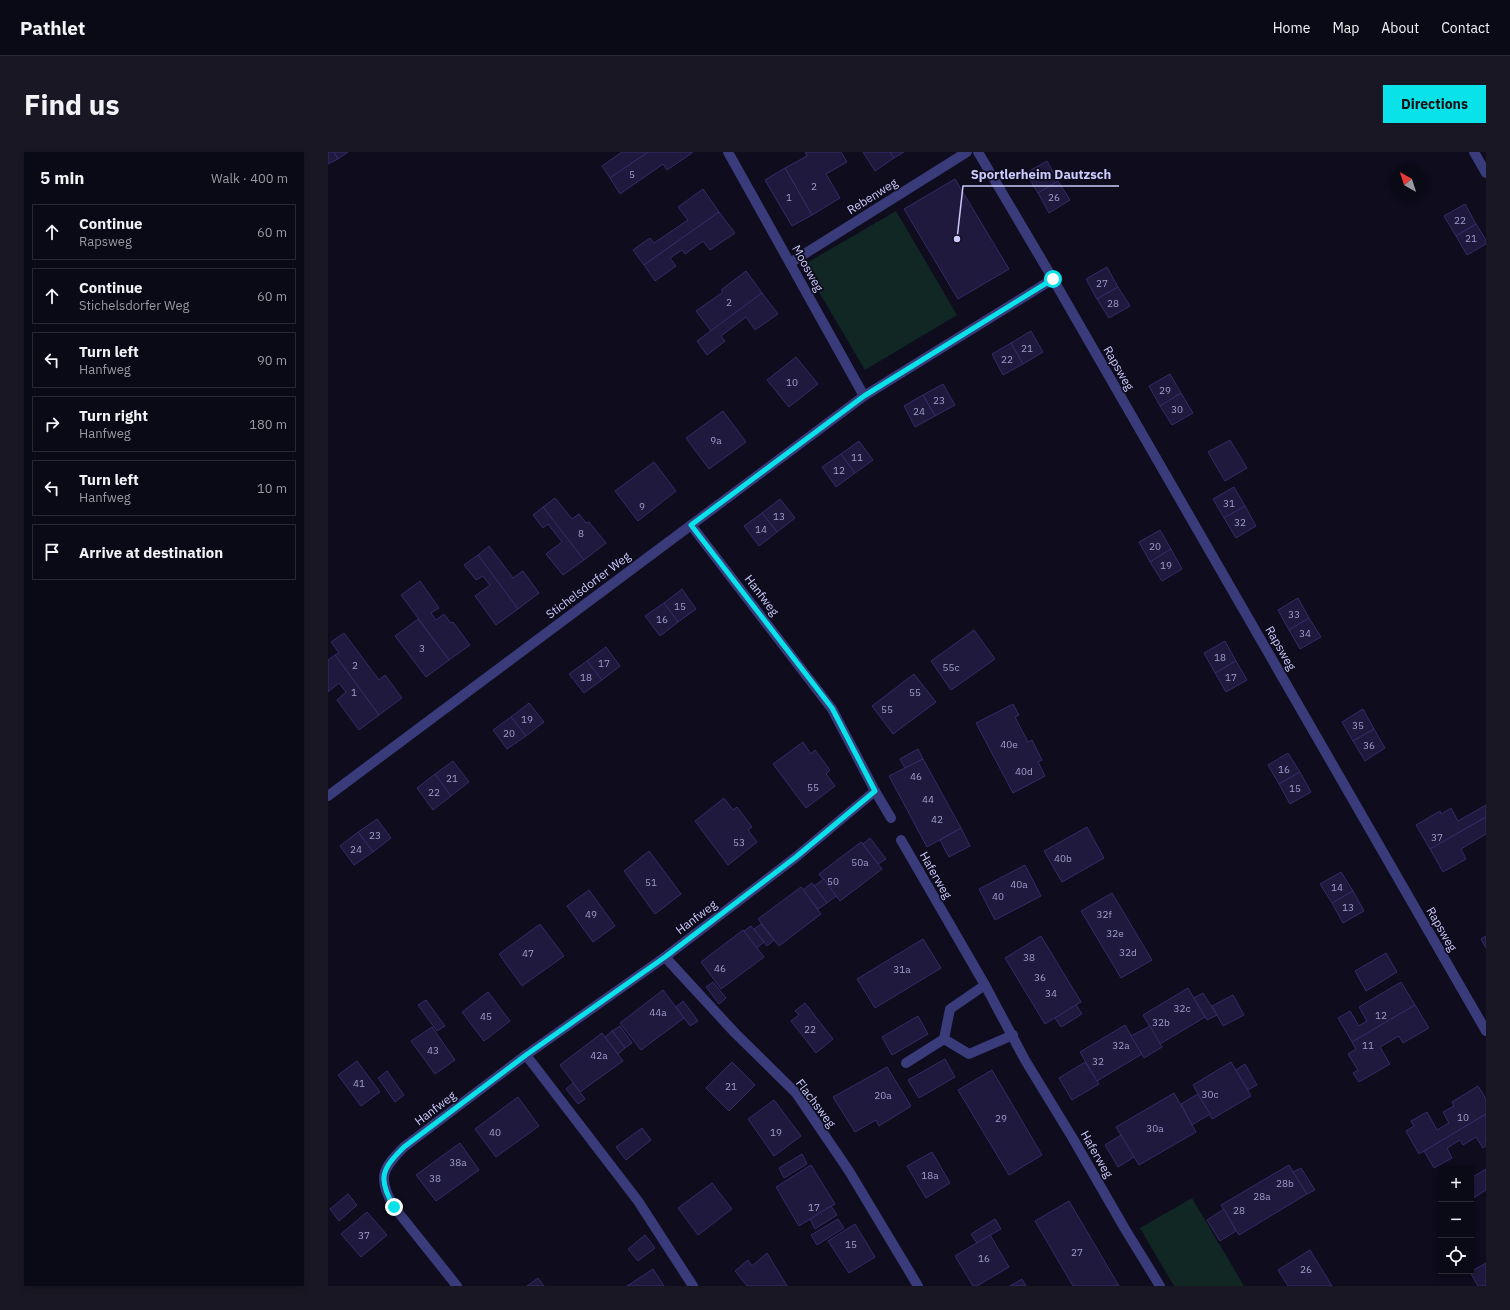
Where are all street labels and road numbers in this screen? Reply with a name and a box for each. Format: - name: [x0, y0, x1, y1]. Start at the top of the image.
- street label: Rebenweg: [844, 174, 900, 217]
- street label: Moosweg: [789, 242, 827, 295]
- street label: Rapsweg: [1100, 343, 1138, 393]
- street label: Stichelsdorfer Weg: [543, 548, 634, 622]
- street label: Hanfweg: [742, 571, 783, 619]
- street label: Rapsweg: [1262, 623, 1300, 673]
- street label: Haferweg: [917, 849, 956, 902]
- street label: Hanfweg: [672, 896, 720, 937]
- street label: Rapsweg: [1423, 904, 1461, 954]
- street label: Flachsweg: [793, 1076, 840, 1131]
- street label: Hanfweg: [411, 1087, 459, 1128]
- street label: Haferweg: [1078, 1128, 1117, 1181]

